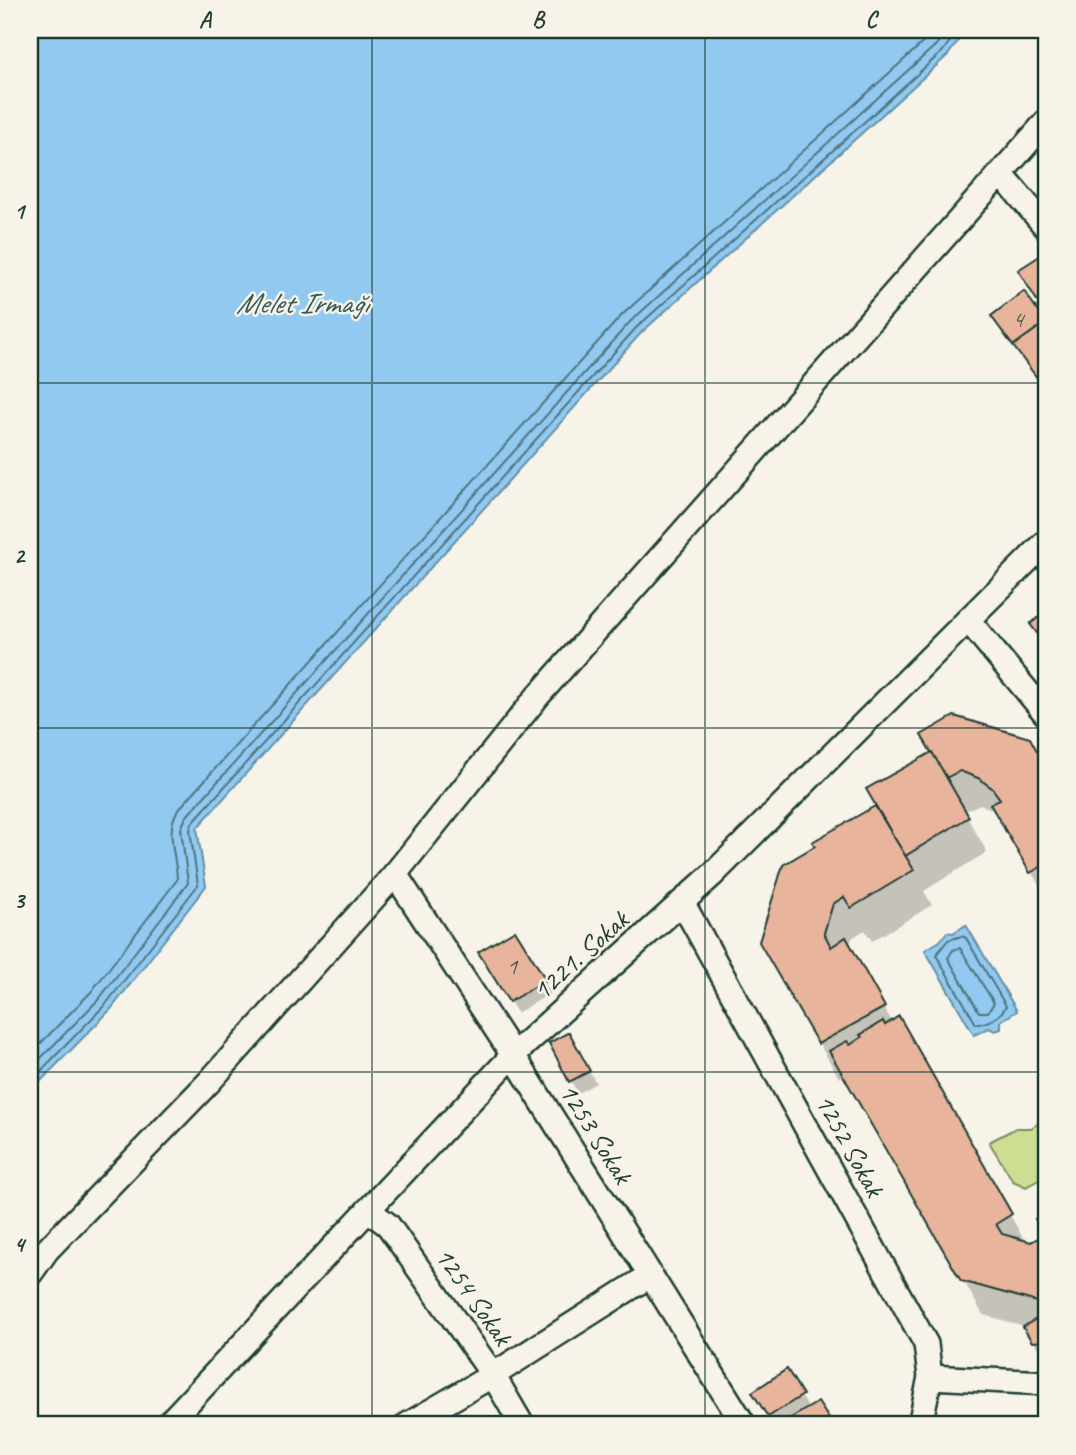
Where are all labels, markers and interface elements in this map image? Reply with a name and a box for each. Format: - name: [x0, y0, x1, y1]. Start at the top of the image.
- text: A: [199, 5, 213, 34]
- text: B: [532, 5, 546, 34]
- text: C: [866, 5, 880, 34]
- text: 1: [14, 197, 27, 226]
- water label: Melet Irmağı: [236, 284, 371, 322]
- house number: 4: [1013, 304, 1026, 334]
- text: 2: [14, 541, 27, 570]
- text: 3: [14, 886, 27, 915]
- street label: 1221. Sokak: [525, 901, 637, 1007]
- house number: 1: [507, 951, 519, 981]
- street label: 1253 Sokak: [551, 1076, 641, 1191]
- street label: 1252 Sokak: [808, 1088, 893, 1204]
- text: 4: [14, 1230, 27, 1259]
- street label: 1254 Sokak: [428, 1240, 521, 1353]

